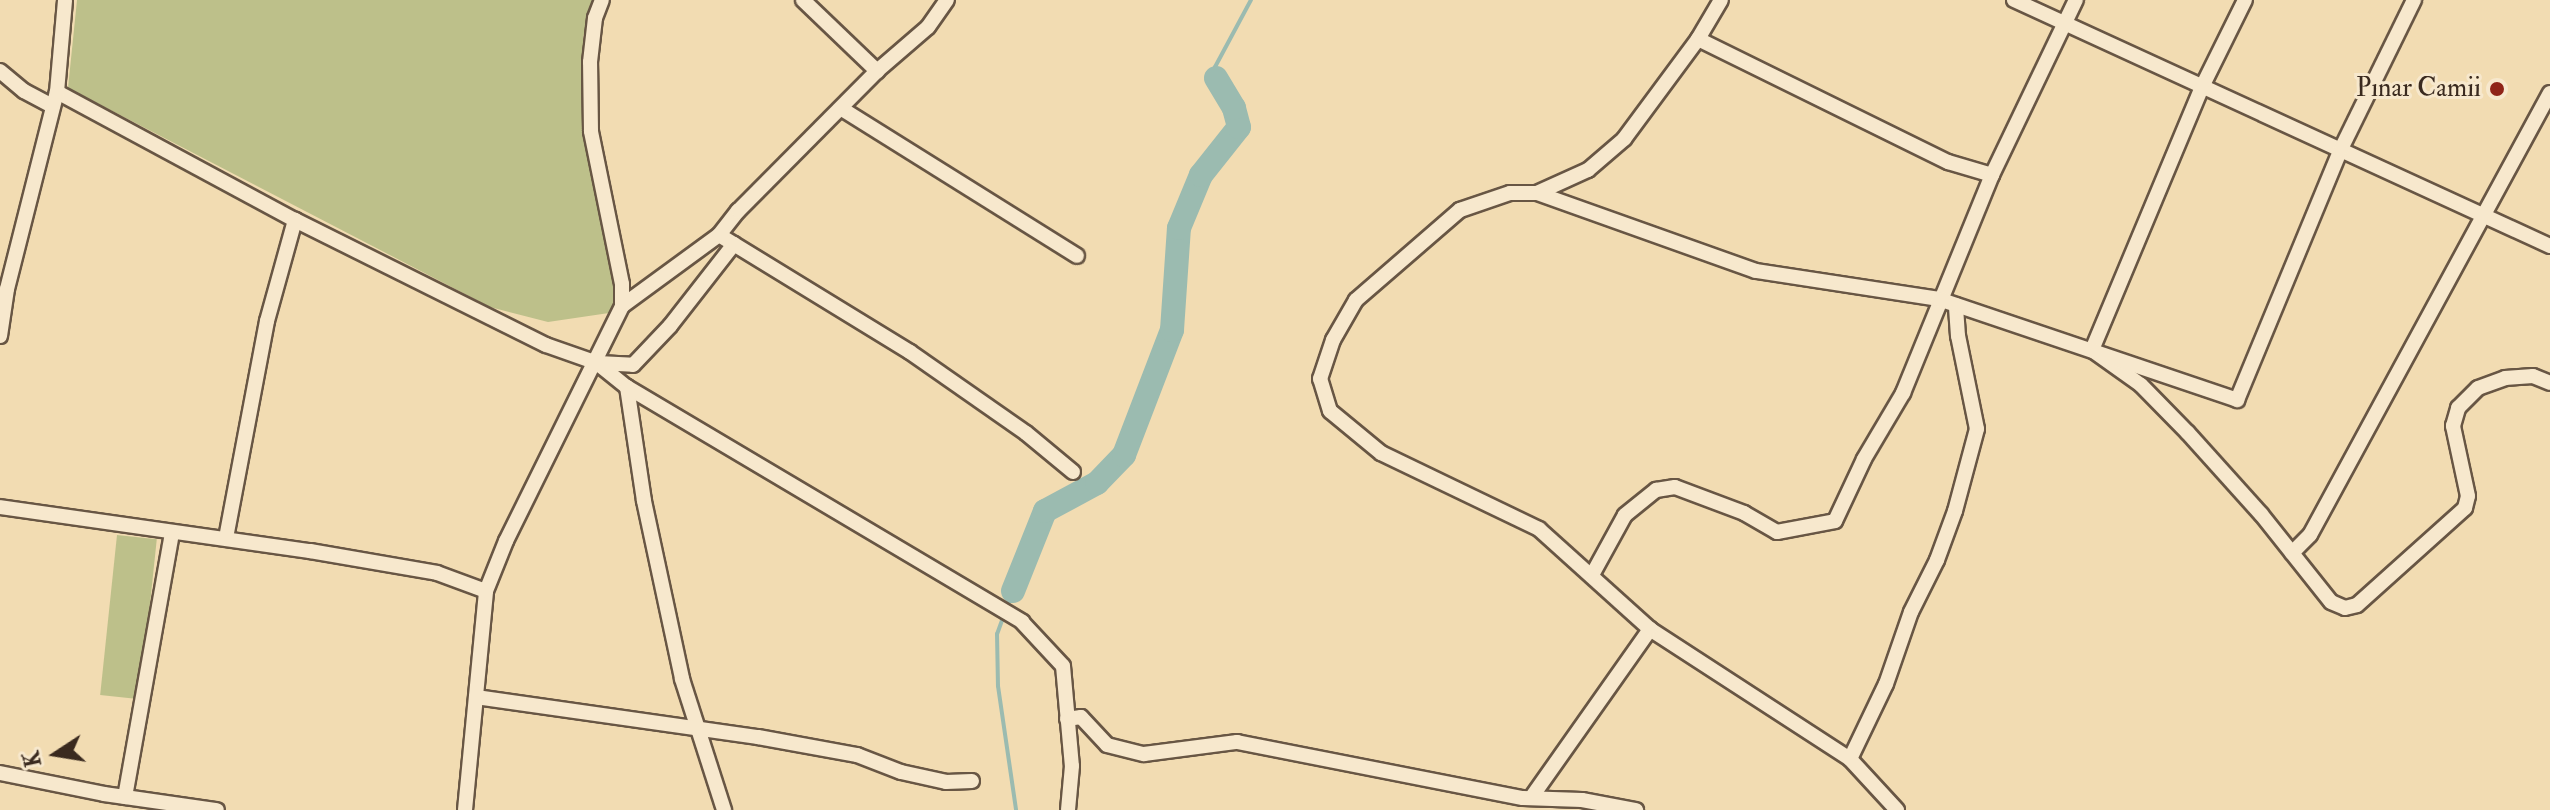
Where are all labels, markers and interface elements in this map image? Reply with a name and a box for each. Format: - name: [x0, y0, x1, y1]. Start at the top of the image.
- place label: Pınar Camii: [2356, 73, 2481, 105]
- marker: Pınar Camii: [2488, 80, 2506, 98]
- north arrow: [16, 714, 96, 794]
- text: K: [17, 749, 48, 769]

